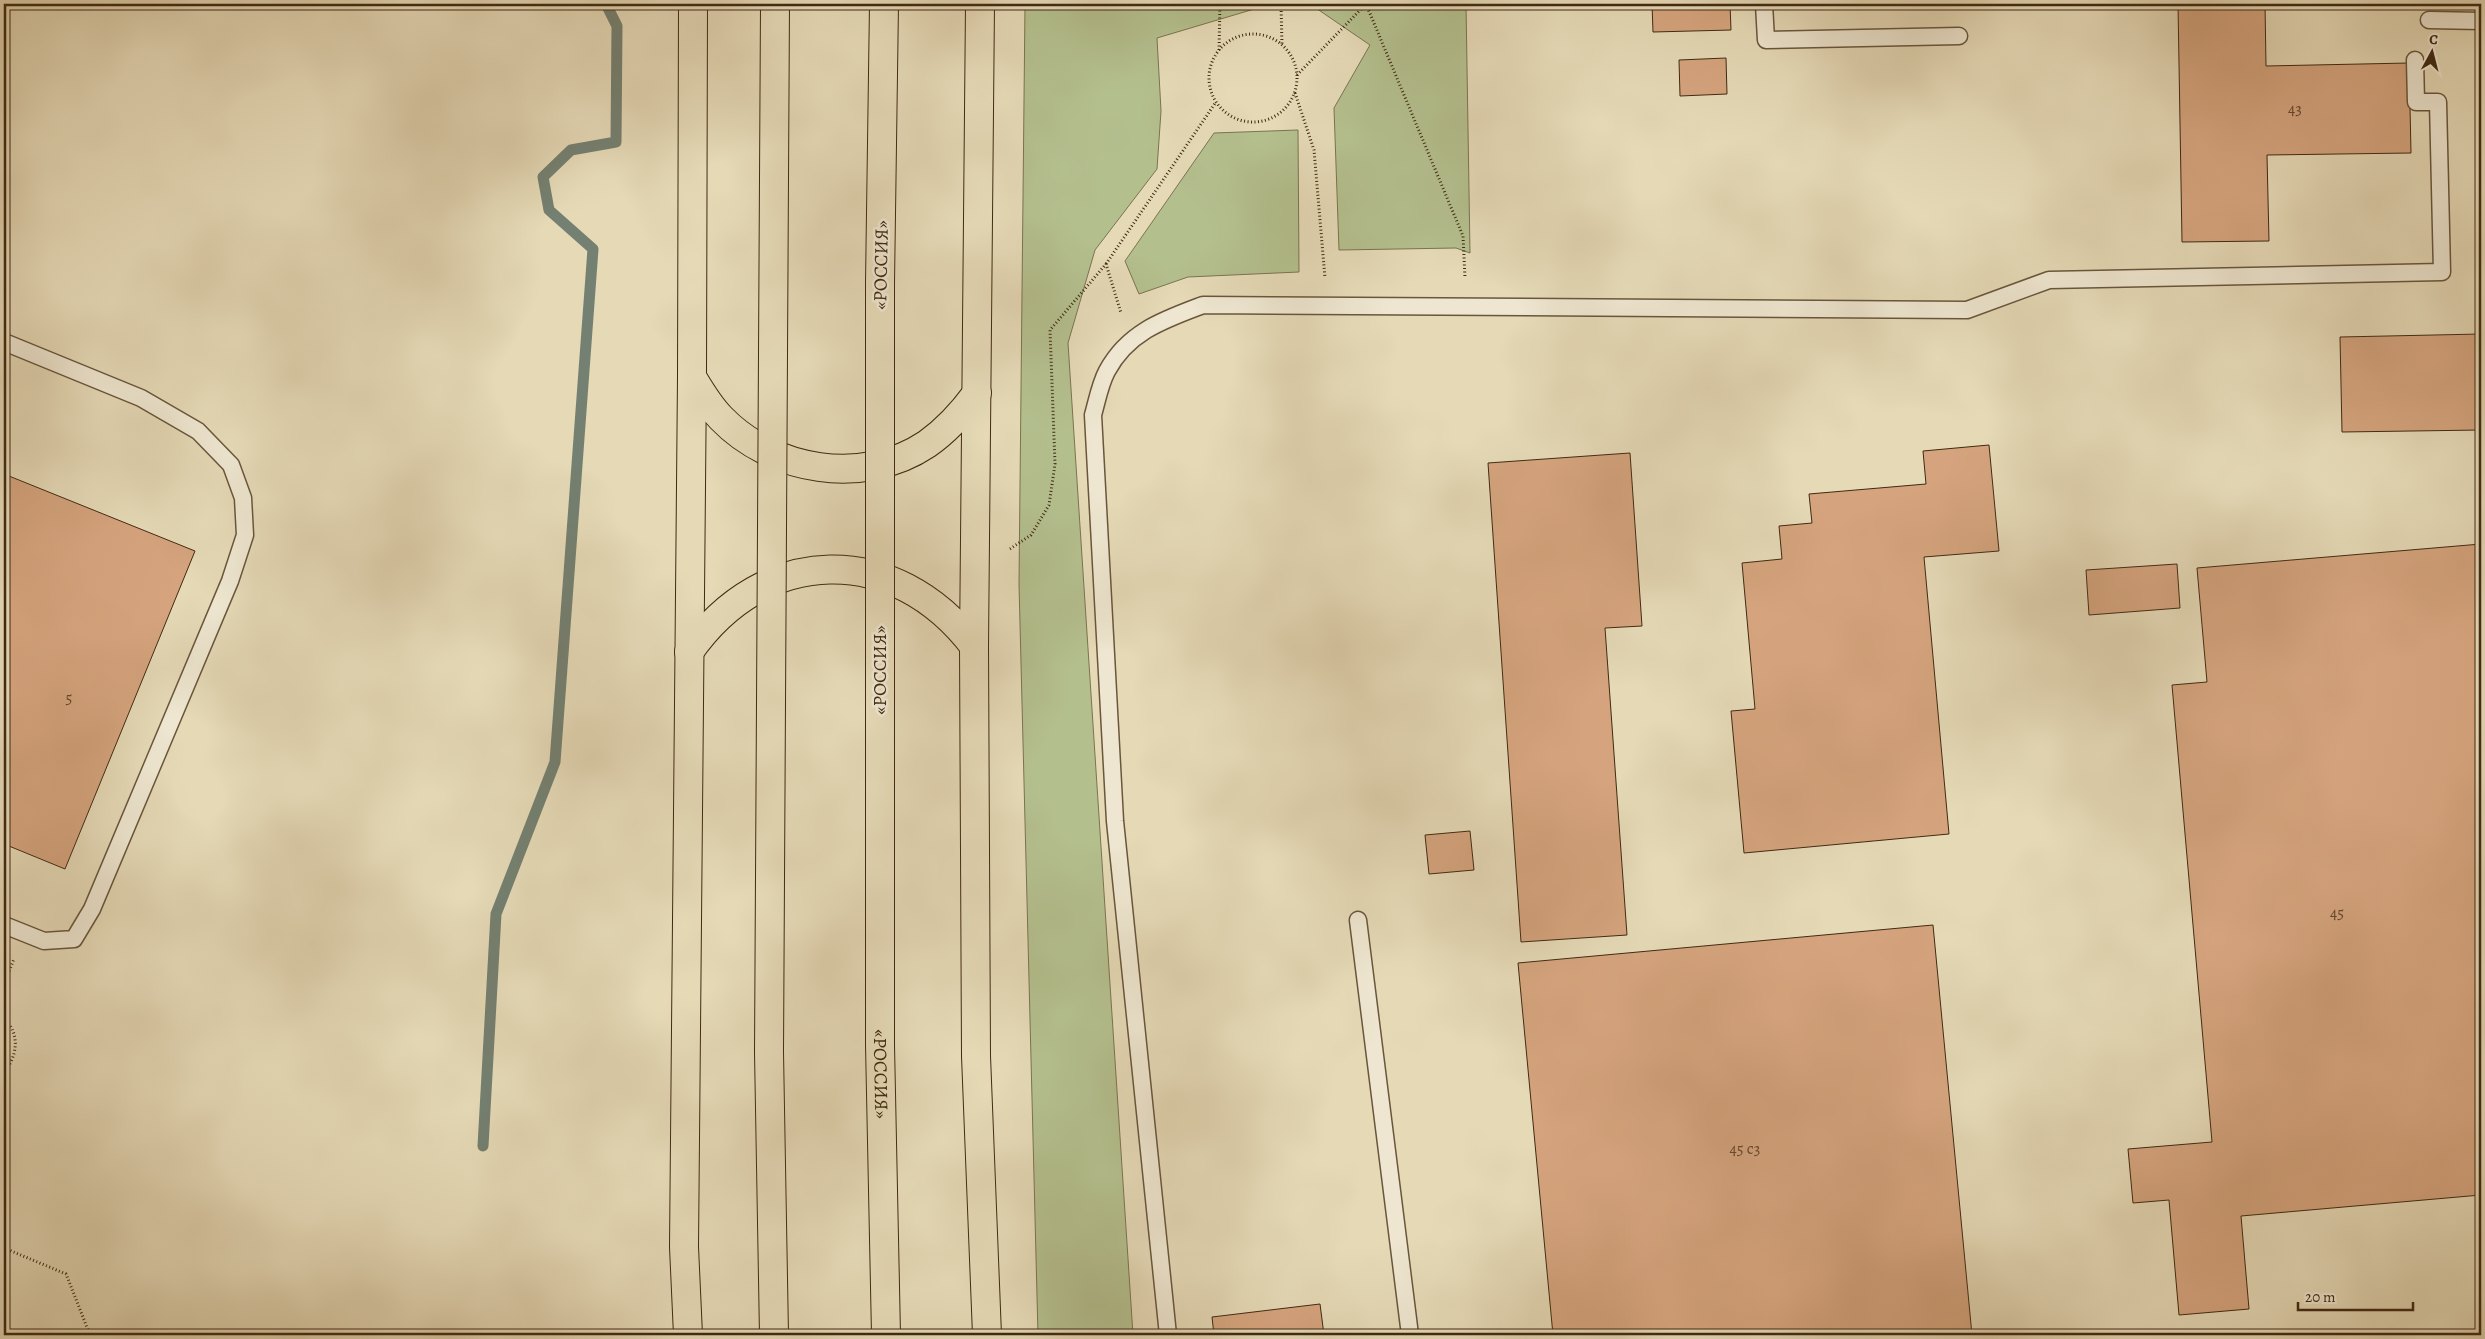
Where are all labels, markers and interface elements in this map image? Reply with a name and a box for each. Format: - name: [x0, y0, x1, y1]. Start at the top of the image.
- north arrow: [2408, 28, 2458, 78]
- text: С: [2428, 30, 2439, 50]
- house number: 43: [2288, 98, 2302, 120]
- street label: «РОССИЯ»: [867, 220, 895, 310]
- street label: «РОССИЯ»: [867, 625, 893, 715]
- house number: 5: [66, 687, 73, 709]
- house number: 45: [2330, 902, 2344, 924]
- street label: «РОССИЯ»: [867, 1029, 895, 1119]
- house number: 45 с3: [1730, 1138, 1760, 1160]
- scale bar: [2298, 1279, 2412, 1311]
- text: 20 m: [2305, 1287, 2336, 1307]

